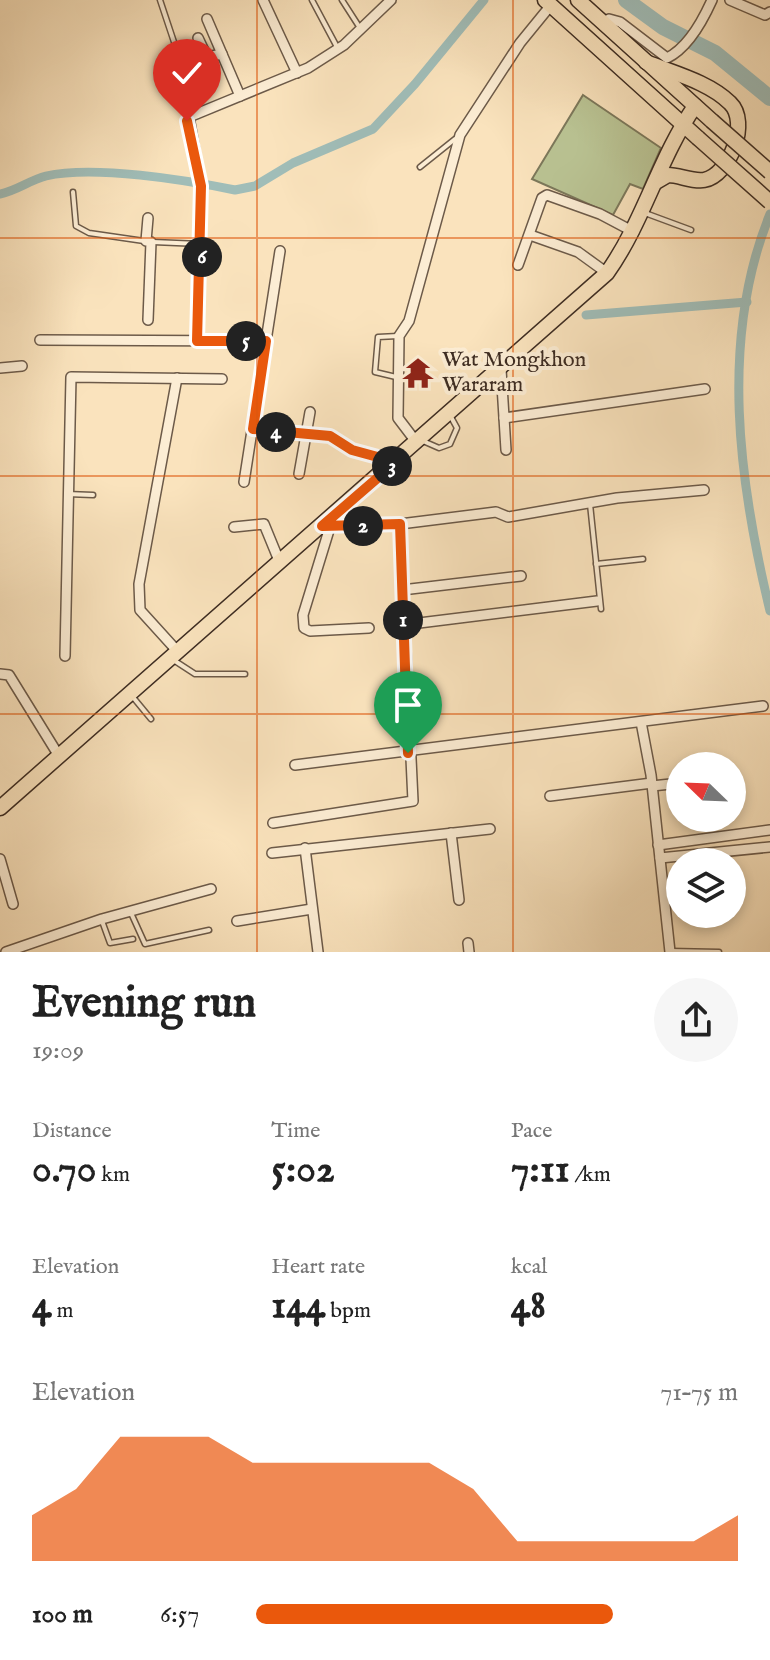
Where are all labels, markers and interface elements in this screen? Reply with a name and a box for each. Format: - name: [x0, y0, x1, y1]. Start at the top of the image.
- pin: [153, 39, 221, 121]
- icon: check: [165, 51, 209, 95]
- pin: 6: [182, 237, 222, 277]
- text: 6: [197, 243, 207, 271]
- pin: 5: [226, 321, 266, 361]
- text: 5: [242, 327, 250, 355]
- place label: Wat Mongkhon Wararam: [442, 346, 587, 399]
- temple icon: Wat Mongkhon Wararam: [401, 356, 435, 390]
- pin: 4: [256, 412, 296, 452]
- text: 4: [271, 418, 281, 446]
- pin: 3: [372, 446, 412, 486]
- text: 3: [388, 452, 396, 480]
- pin: 2: [343, 506, 383, 546]
- text: 2: [358, 512, 368, 540]
- pin: 1: [383, 600, 423, 640]
- text: 1: [399, 606, 407, 634]
- pin: [374, 671, 442, 753]
- icon: arrive: [386, 683, 430, 727]
- north arrow: [666, 752, 746, 832]
- map controls: [666, 752, 746, 928]
- button: layers: [666, 848, 746, 928]
- text: Evening run: [32, 976, 256, 1032]
- button: share: [654, 978, 738, 1062]
- text: 19:09: [32, 1034, 84, 1067]
- text: Distance: [32, 1117, 112, 1145]
- text: Time: [271, 1117, 320, 1145]
- text: Pace: [511, 1117, 552, 1145]
- text: 0.70: [32, 1145, 96, 1196]
- text: 5:02: [271, 1145, 335, 1196]
- text: 7:11: [511, 1145, 570, 1196]
- text: km: [96, 1161, 130, 1189]
- text: /km: [570, 1161, 611, 1189]
- text: Elevation: [32, 1253, 119, 1281]
- text: Heart rate: [271, 1253, 365, 1281]
- text: kcal: [511, 1253, 547, 1281]
- text: 4: [32, 1281, 52, 1332]
- text: 144: [271, 1281, 325, 1332]
- text: 48: [511, 1281, 546, 1332]
- text: m: [52, 1297, 73, 1325]
- text: bpm: [325, 1297, 371, 1325]
- text: Elevation: [32, 1376, 135, 1409]
- text: 71–75 m: [660, 1376, 738, 1409]
- text: 100 m: [32, 1598, 93, 1631]
- text: 6:57: [160, 1598, 199, 1631]

